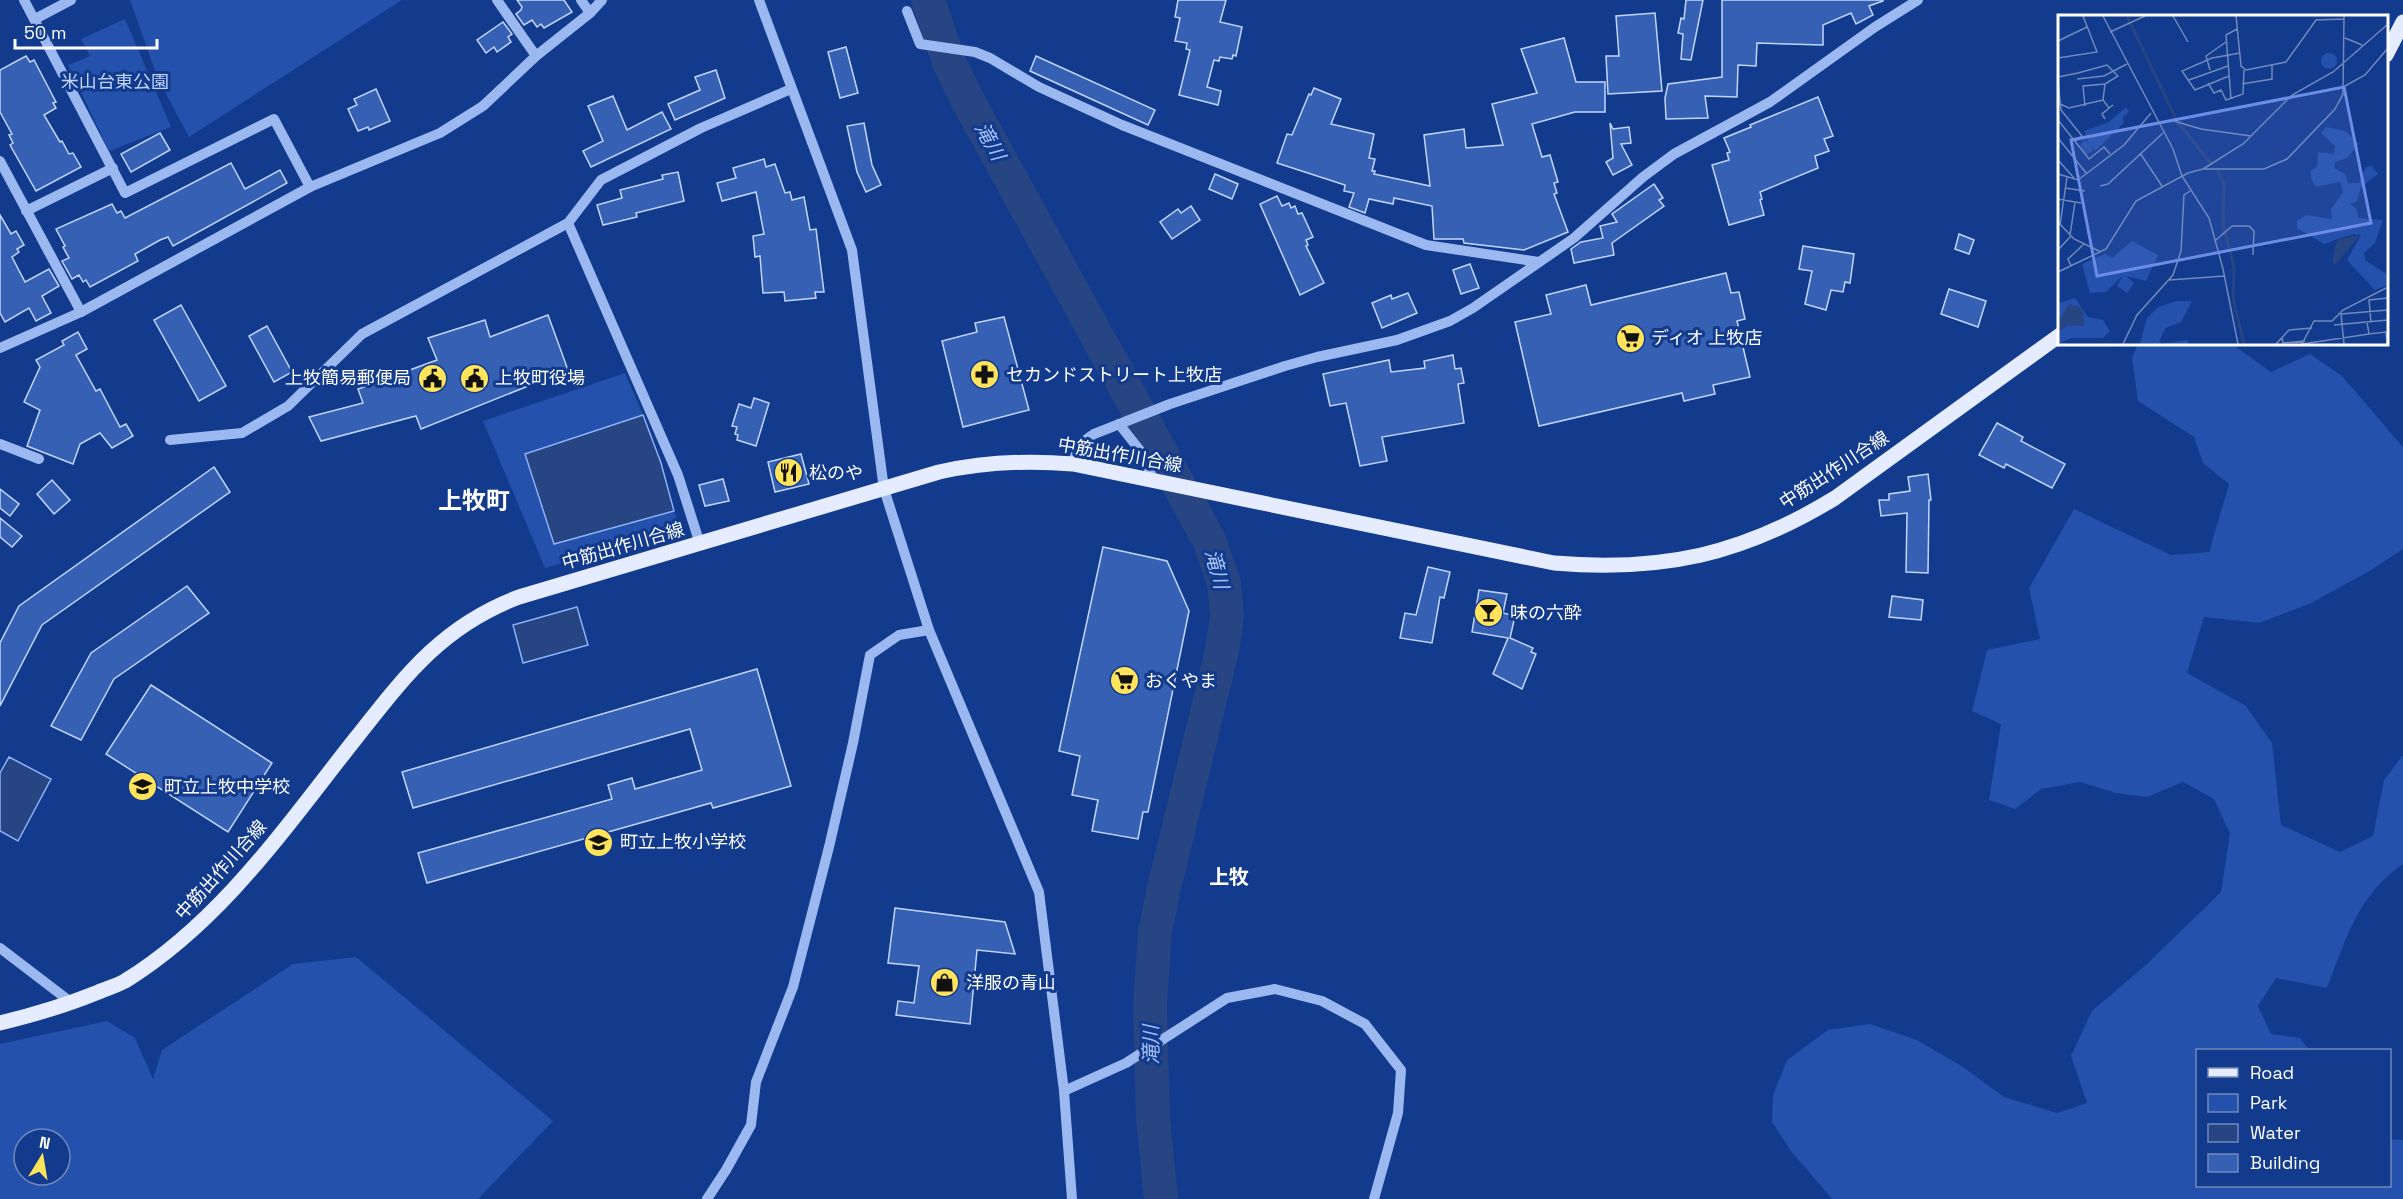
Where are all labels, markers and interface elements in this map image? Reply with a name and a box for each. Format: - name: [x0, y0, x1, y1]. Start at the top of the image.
- scale bar: [15, 12, 158, 50]
- inset map: [2058, 15, 2388, 345]
- text: 50 m: [24, 21, 66, 44]
- park label: 米山台東公園: [61, 70, 169, 93]
- water label: 滝川: [969, 117, 1012, 167]
- supermarket icon: ディオ 上牧店: [1614, 322, 1646, 354]
- place label: ディオ 上牧店: [1651, 326, 1762, 349]
- pharmacy icon: セカンドストリート上牧店: [969, 359, 1001, 391]
- public building icon: 上牧簡易郵便局: [416, 362, 448, 394]
- public building icon: 上牧町役場: [458, 362, 490, 394]
- place label: セカンドストリート上牧店: [1006, 363, 1222, 386]
- place label: 上牧簡易郵便局: [285, 366, 411, 389]
- place label: 上牧町役場: [495, 366, 585, 389]
- street label: 中筋出作川合線: [1775, 426, 1893, 514]
- street label: 中筋出作川合線: [1056, 432, 1184, 477]
- restaurant icon: 松のや: [772, 457, 804, 489]
- place label: 松のや: [809, 461, 863, 484]
- district label: 上牧町: [438, 485, 510, 516]
- street label: 中筋出作川合線: [559, 517, 687, 574]
- water label: 滝川: [1199, 546, 1235, 594]
- bar icon: 味の六酔: [1473, 597, 1505, 629]
- place label: 味の六酔: [1510, 601, 1582, 624]
- supermarket icon: おくやま: [1108, 665, 1140, 697]
- place label: おくやま: [1145, 669, 1217, 692]
- school or university icon: 町立上牧中学校: [127, 771, 159, 803]
- place label: 町立上牧中学校: [164, 775, 290, 798]
- street label: 中筋出作川合線: [170, 815, 271, 924]
- school or university icon: 町立上牧小学校: [583, 826, 615, 858]
- place label: 町立上牧小学校: [620, 830, 746, 853]
- district label: 上牧: [1209, 864, 1249, 890]
- shop icon: 洋服の青山: [929, 967, 961, 999]
- place label: 洋服の青山: [966, 971, 1056, 994]
- water label: 滝川: [1138, 1023, 1164, 1065]
- legend: [2196, 1049, 2391, 1187]
- text: Road: [2250, 1061, 2294, 1084]
- text: Park: [2250, 1091, 2288, 1114]
- text: Water: [2250, 1121, 2301, 1144]
- north arrow: [12, 1127, 72, 1187]
- text: N: [37, 1131, 52, 1154]
- text: Building: [2250, 1151, 2320, 1174]

